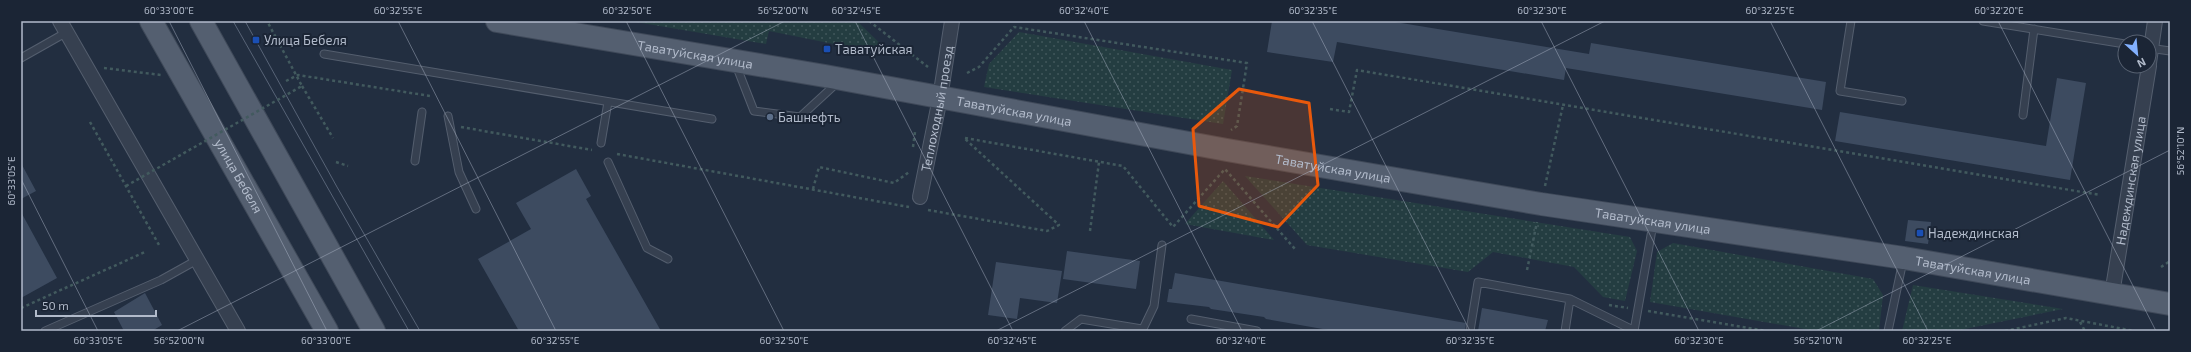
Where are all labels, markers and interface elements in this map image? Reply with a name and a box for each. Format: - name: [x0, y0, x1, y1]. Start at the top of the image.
- text: 60°33'00"E: [144, 4, 194, 16]
- text: 60°32'55"E: [374, 4, 423, 16]
- text: 60°32'50"E: [602, 4, 652, 16]
- text: 56°52'00"N: [758, 4, 808, 16]
- text: 60°32'45"E: [831, 4, 881, 16]
- text: 60°32'40"E: [1059, 4, 1109, 16]
- text: 60°32'35"E: [1289, 4, 1338, 16]
- text: 60°32'30"E: [1517, 4, 1567, 16]
- text: 60°32'25"E: [1746, 4, 1795, 16]
- text: 60°32'20"E: [1974, 4, 2024, 16]
- place label: Улица Бебеля: [264, 32, 347, 48]
- north arrow: [2117, 34, 2157, 74]
- marker: Улица Бебеля: [251, 35, 261, 45]
- street label: Таватуйская улица: [636, 37, 754, 72]
- place label: Таватуйская: [835, 41, 913, 57]
- marker: Таватуйская: [822, 44, 832, 54]
- street label: Теплоходный проезд: [917, 44, 956, 173]
- text: N: [2135, 56, 2148, 71]
- street label: Таватуйская улица: [955, 92, 1073, 129]
- place label: Башнефть: [778, 109, 841, 125]
- marker: Башнефть: [765, 112, 775, 122]
- street label: Надеждинская улица: [2112, 115, 2149, 246]
- text: 56°52'10"N: [2174, 127, 2186, 175]
- street label: улица Бебеля: [211, 136, 266, 216]
- street label: Таватуйская улица: [1274, 150, 1392, 186]
- text: 60°33'05"E: [5, 156, 17, 206]
- street label: Таватуйская улица: [1594, 204, 1712, 237]
- place label: Надеждинская: [1928, 225, 2019, 241]
- marker: Надеждинская: [1915, 228, 1925, 238]
- street label: Таватуйская улица: [1914, 252, 2032, 288]
- scale bar: [36, 292, 156, 318]
- text: 50 m: [42, 298, 69, 312]
- text: 60°33'05"E: [73, 334, 123, 346]
- text: 56°52'00"N: [154, 334, 204, 346]
- text: 60°33'00"E: [301, 334, 351, 346]
- text: 60°32'55"E: [531, 334, 580, 346]
- text: 60°32'50"E: [759, 334, 809, 346]
- text: 60°32'45"E: [987, 334, 1037, 346]
- text: 60°32'40"E: [1216, 334, 1266, 346]
- text: 60°32'35"E: [1446, 334, 1495, 346]
- text: 60°32'30"E: [1674, 334, 1724, 346]
- text: 56°52'10"N: [1794, 334, 1842, 346]
- text: 60°32'25"E: [1903, 334, 1952, 346]

